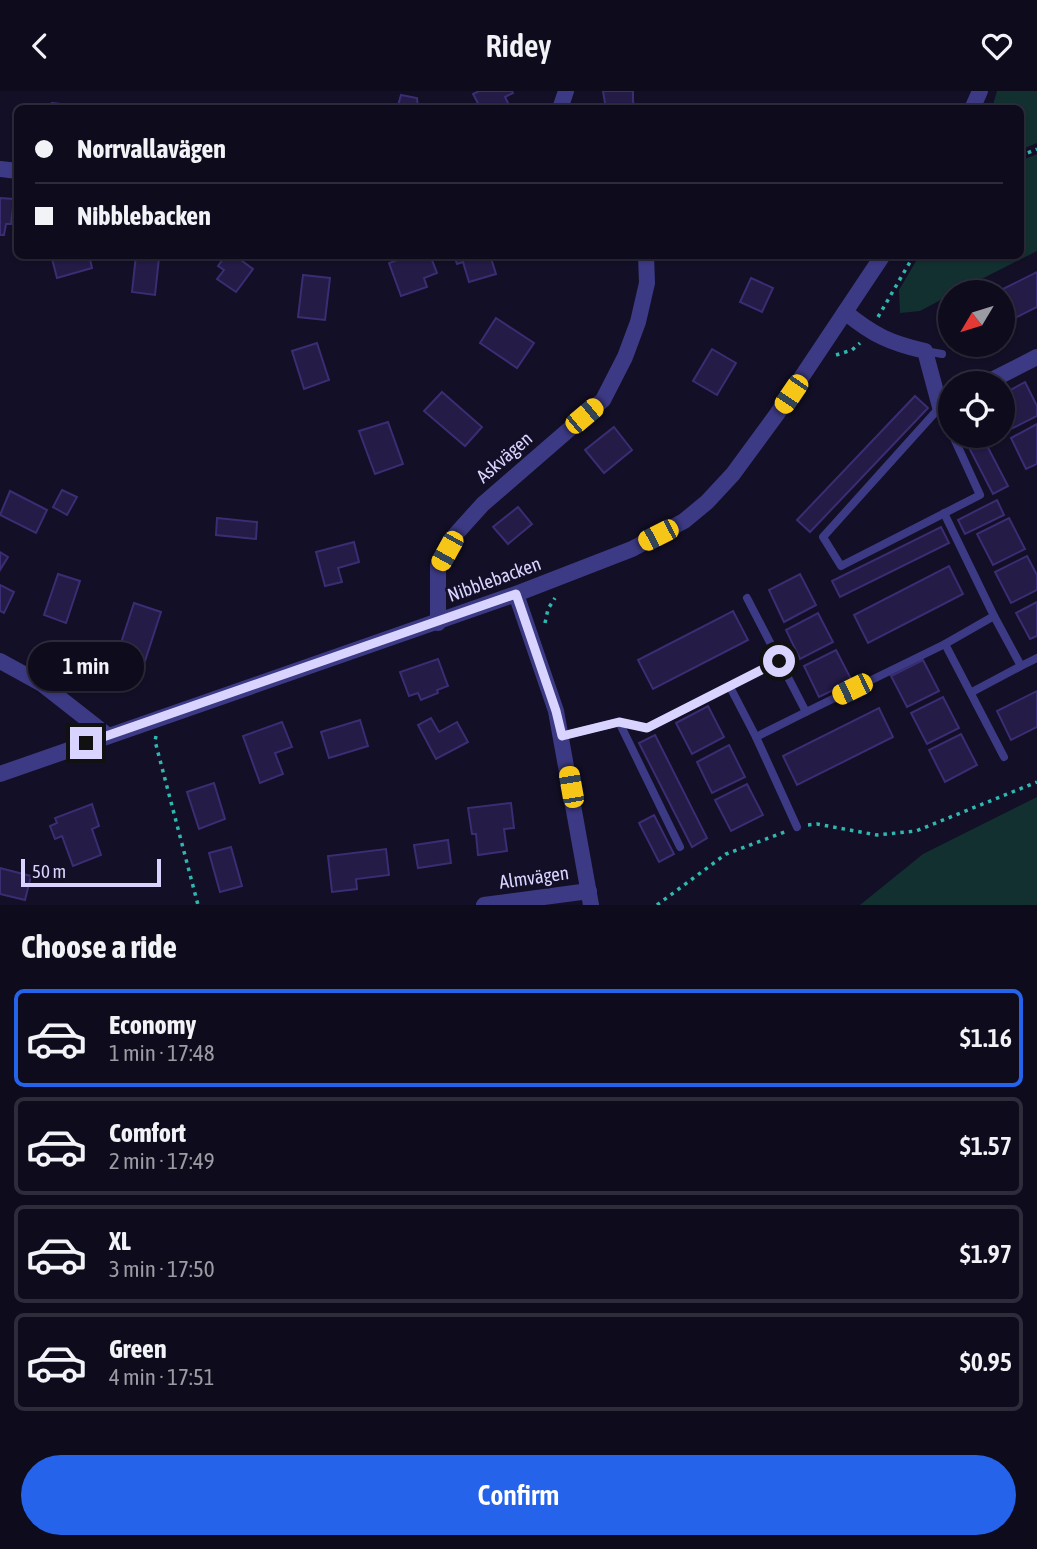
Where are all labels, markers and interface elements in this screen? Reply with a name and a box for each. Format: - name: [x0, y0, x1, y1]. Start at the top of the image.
- icon: back: [21, 27, 59, 65]
- text: Ridey: [486, 27, 551, 64]
- icon: heart: [978, 27, 1016, 65]
- text: Norrvallavägen: [77, 134, 226, 164]
- text: Nibblebacken: [77, 201, 211, 231]
- north arrow: [938, 280, 1015, 357]
- map controls: [938, 280, 1015, 448]
- car: [771, 371, 812, 417]
- button: locate: [938, 371, 1015, 448]
- car: [562, 394, 607, 438]
- street label: Askvägen: [472, 427, 536, 487]
- car: [635, 516, 682, 554]
- car: [428, 528, 467, 574]
- street label: Nibblebacken: [444, 552, 544, 606]
- callout: 1 min: [28, 641, 144, 691]
- route start: [763, 645, 795, 677]
- text: 1 min: [63, 653, 109, 679]
- car: [829, 670, 876, 708]
- route end: [70, 727, 102, 759]
- car: [558, 764, 585, 810]
- scale bar: [21, 856, 161, 888]
- text: 50 m: [32, 860, 66, 882]
- street label: Almvägen: [498, 861, 570, 893]
- text: Choose a ride: [21, 928, 177, 965]
- icon: car: [25, 1007, 88, 1070]
- text: Economy: [109, 1010, 196, 1040]
- text: $1.16: [960, 1023, 1012, 1053]
- text: 1 min · 17:48: [109, 1040, 215, 1066]
- icon: car: [25, 1115, 88, 1178]
- text: Comfort: [109, 1118, 186, 1148]
- text: $1.57: [960, 1131, 1012, 1161]
- text: 2 min · 17:49: [109, 1148, 215, 1174]
- icon: car: [25, 1223, 88, 1286]
- text: XL: [109, 1226, 131, 1256]
- text: $1.97: [960, 1239, 1012, 1269]
- text: 3 min · 17:50: [109, 1256, 215, 1282]
- icon: car: [25, 1331, 88, 1394]
- text: Green: [109, 1334, 167, 1364]
- text: $0.95: [960, 1347, 1012, 1377]
- text: 4 min · 17:51: [109, 1364, 215, 1390]
- button: Confirm: [21, 1455, 1016, 1535]

